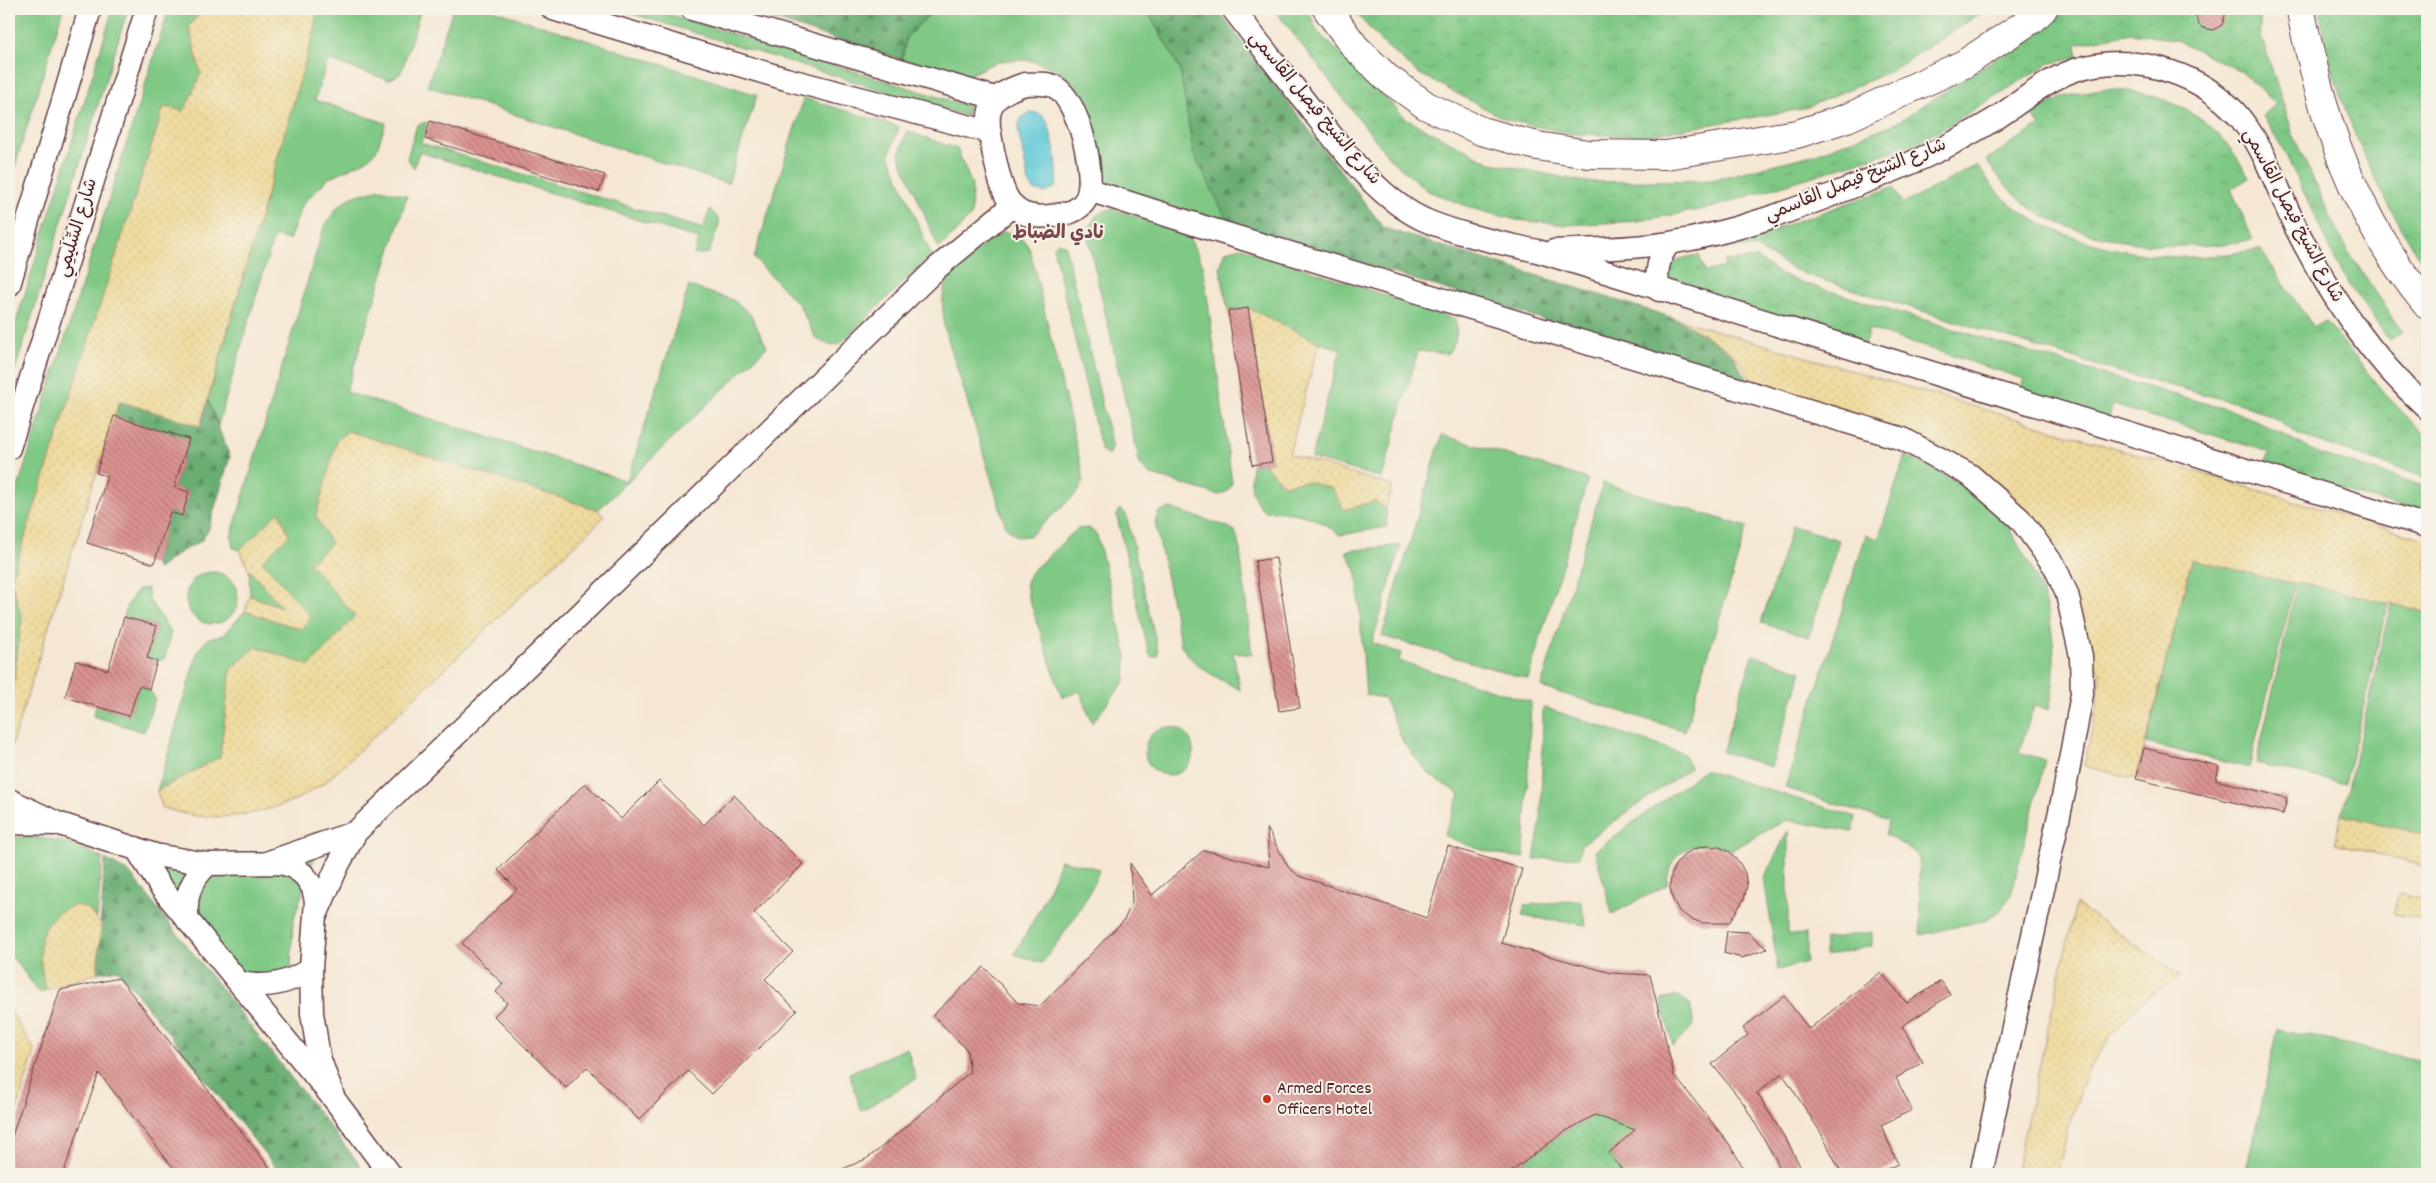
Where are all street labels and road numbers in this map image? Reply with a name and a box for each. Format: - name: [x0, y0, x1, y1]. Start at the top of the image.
- street label: شارع الشيخ فيصل القاسمي: [1241, 27, 1386, 192]
- street label: شارع الشيخ فيصل القاسمي: [2235, 125, 2349, 308]
- street label: شارع الشيخ فيصل القاسمي: [1761, 133, 1951, 230]
- street label: شارع السِّلَيمِي: [49, 175, 106, 281]

